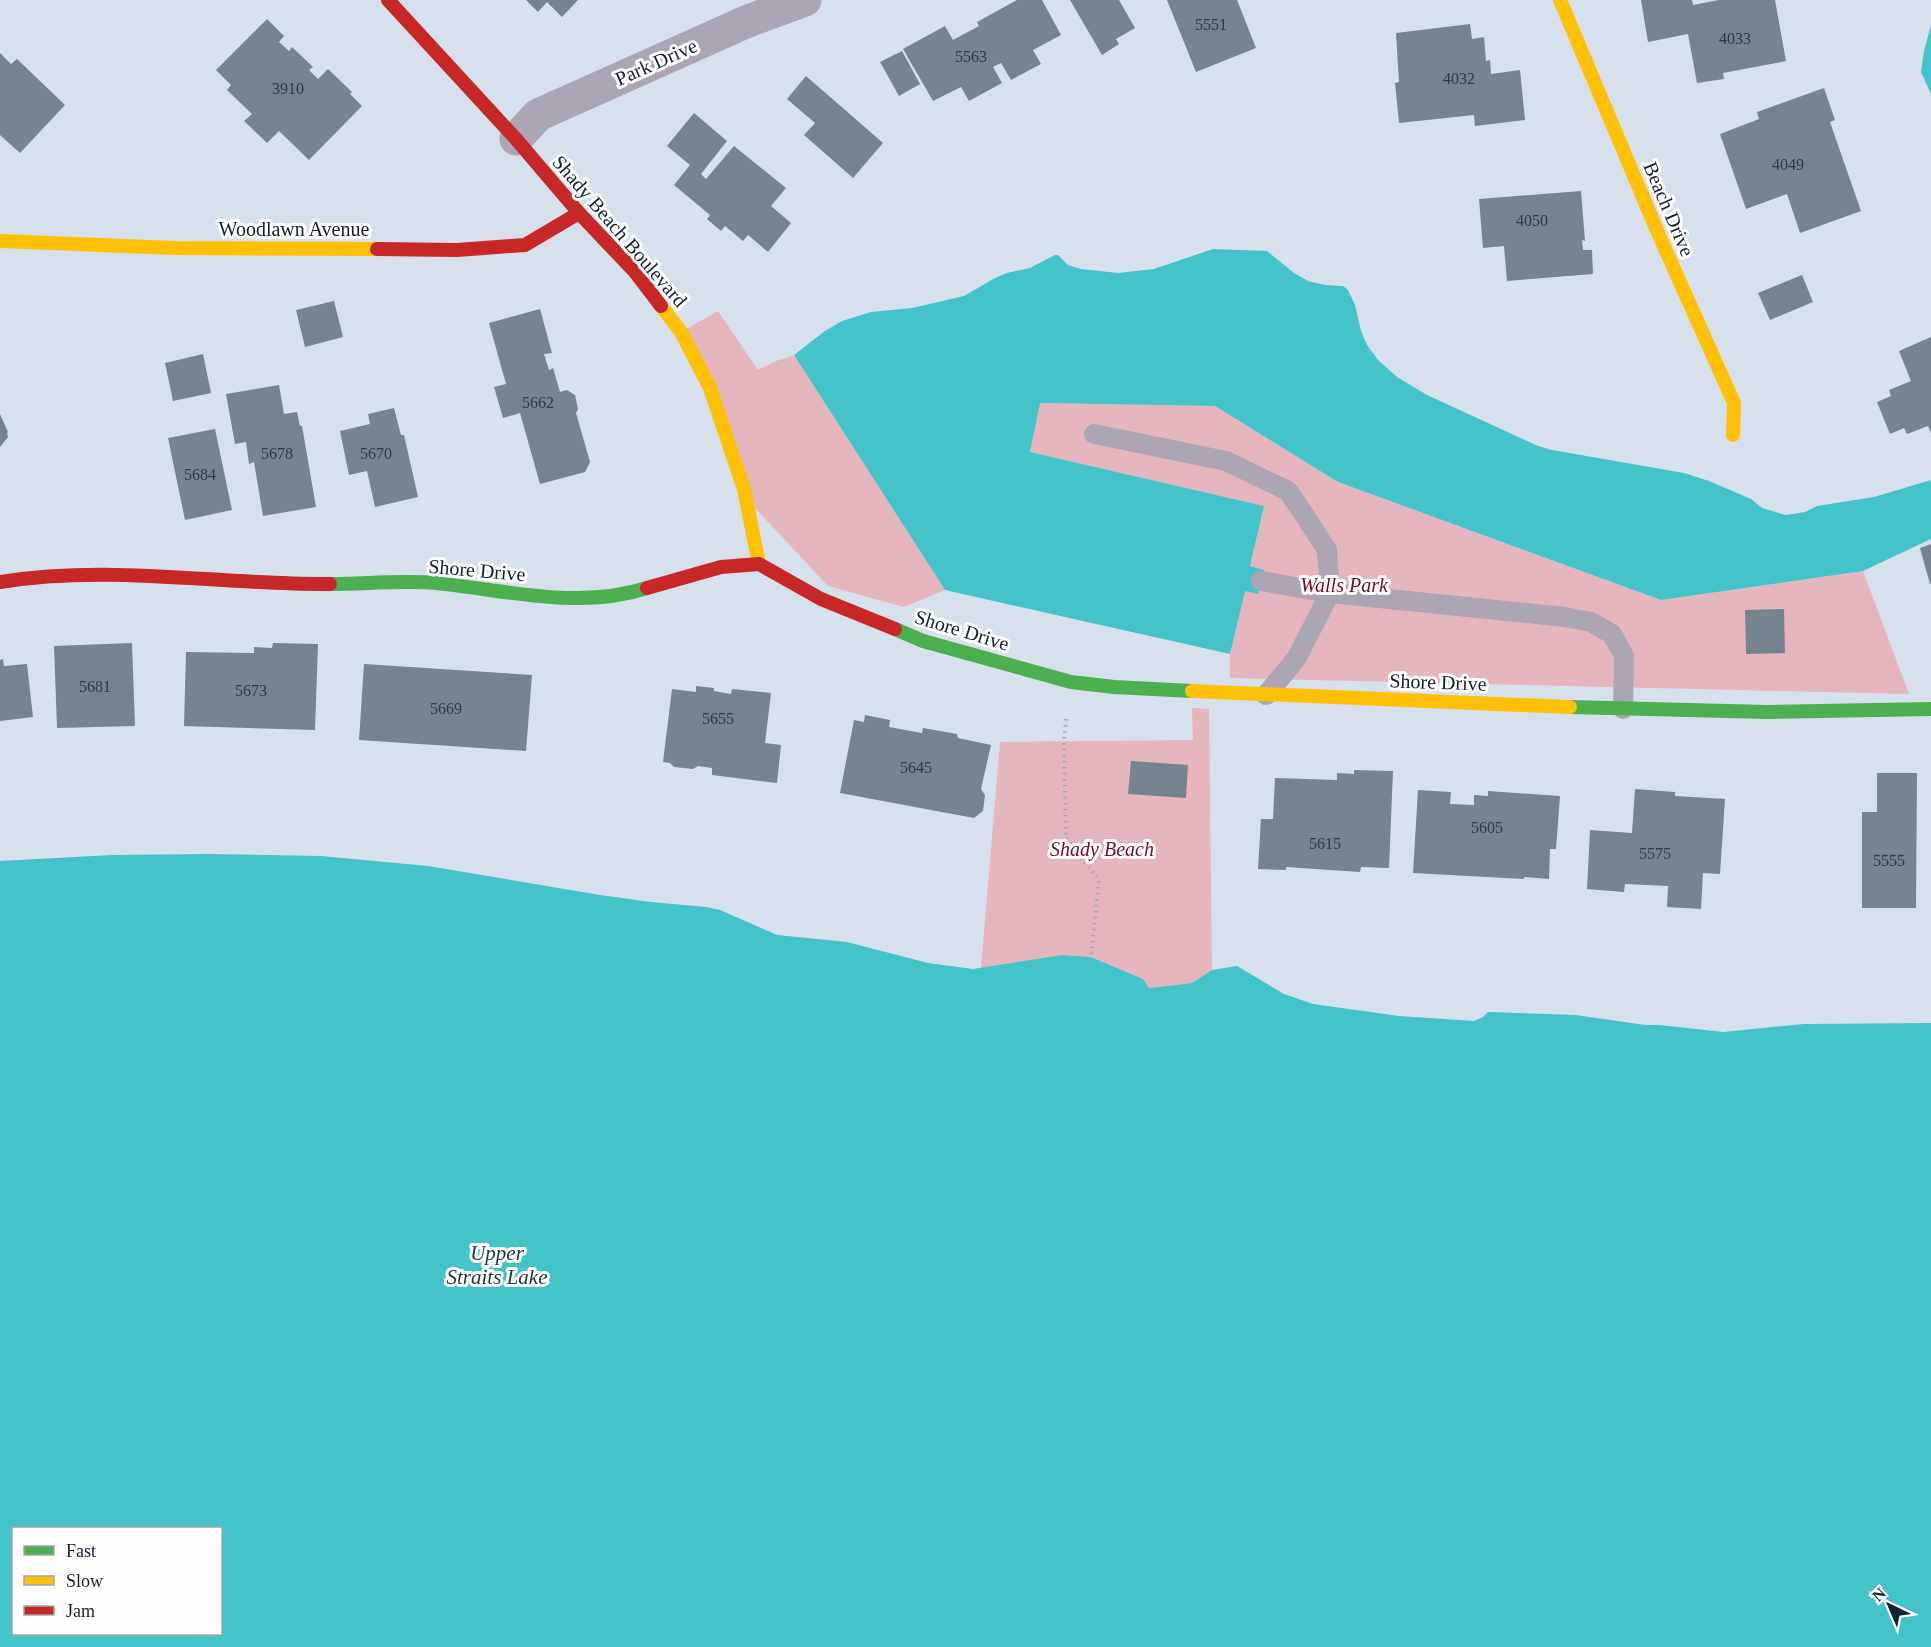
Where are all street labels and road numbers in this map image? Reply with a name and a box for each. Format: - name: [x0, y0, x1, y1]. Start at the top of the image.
- street label: Park Drive: [612, 34, 700, 90]
- street label: Shady Beach Boulevard: [548, 151, 692, 312]
- street label: Beach Drive: [1639, 158, 1699, 260]
- street label: Woodlawn Avenue: [219, 218, 370, 240]
- street label: Shore Drive: [428, 555, 526, 585]
- street label: Shore Drive: [912, 605, 1012, 655]
- street label: Shore Drive: [1389, 669, 1487, 695]

